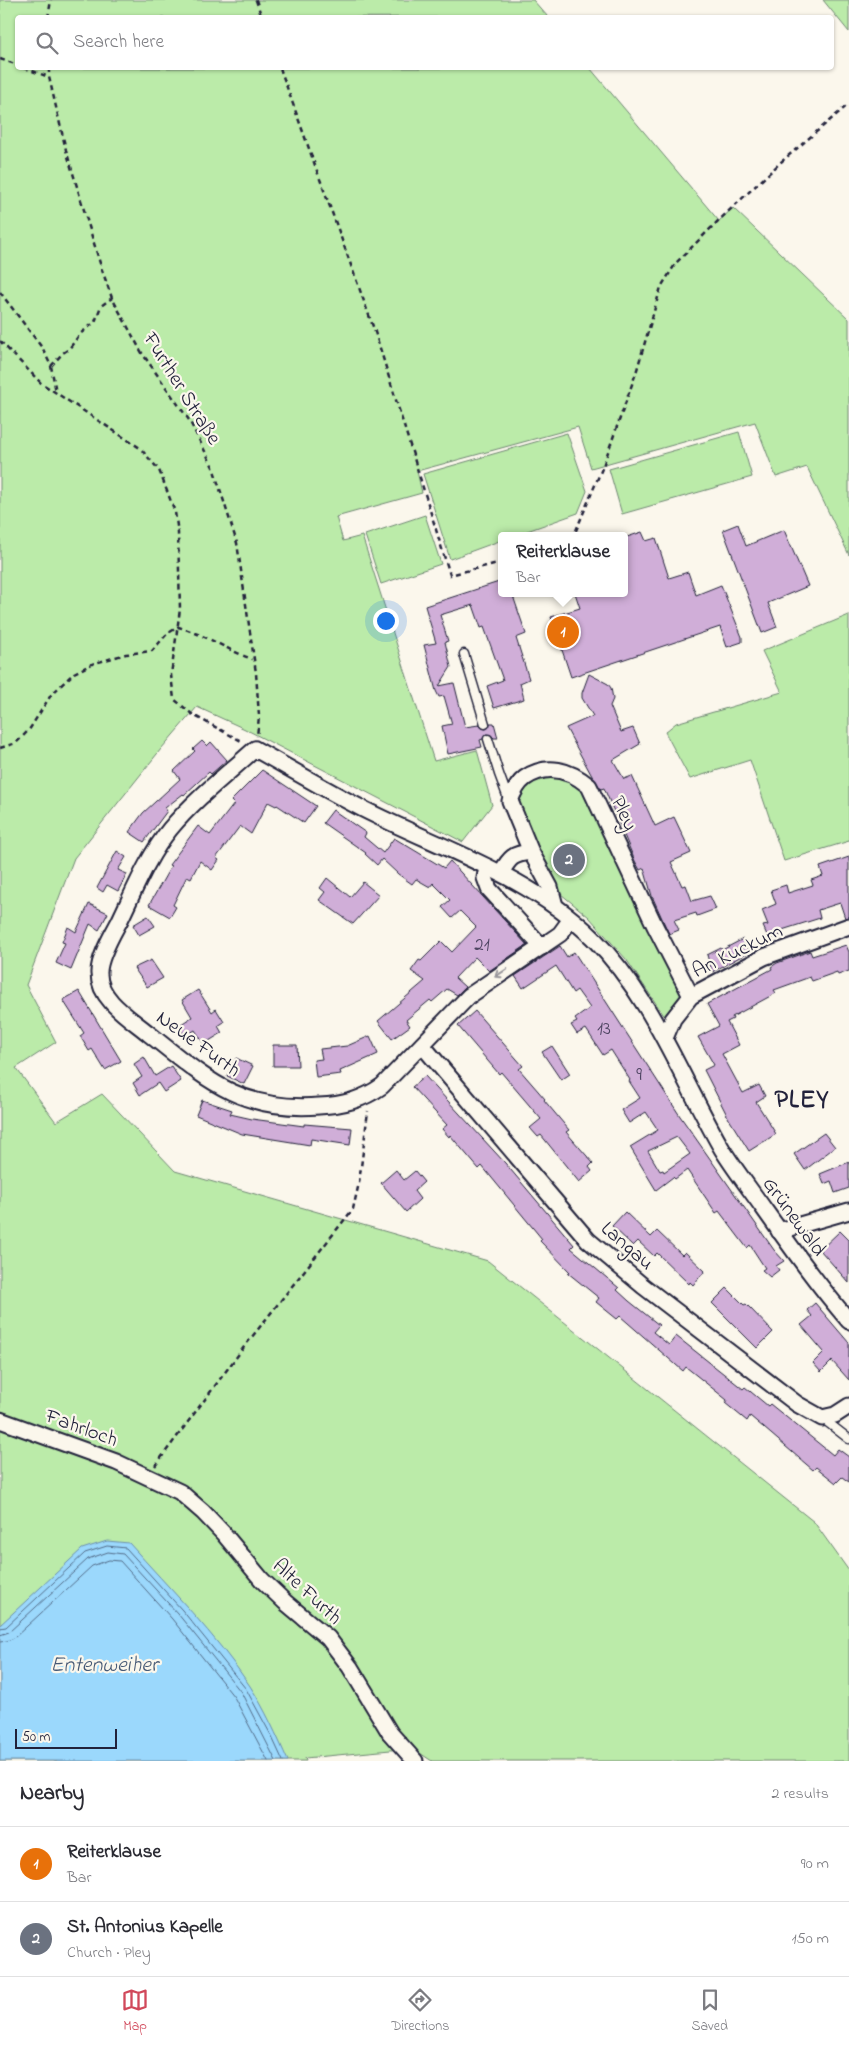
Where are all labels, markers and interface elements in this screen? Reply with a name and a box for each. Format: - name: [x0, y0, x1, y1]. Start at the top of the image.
- search box: [15, 15, 834, 70]
- icon: search: [33, 29, 61, 57]
- text: Search here: [73, 29, 164, 56]
- street label: Further Straße: [134, 326, 228, 452]
- popup: [498, 532, 628, 597]
- text: Reiterklause: [516, 539, 610, 566]
- text: Bar: [516, 566, 540, 590]
- your location: [373, 608, 399, 634]
- pin: 1: [547, 613, 579, 651]
- street label: Pley: [600, 791, 644, 837]
- pin: 2: [553, 841, 585, 879]
- street label: An Kuckum: [688, 917, 788, 987]
- house number: 21: [474, 932, 490, 959]
- one-way arrow: [495, 968, 509, 978]
- street label: Neue Furth: [149, 1004, 246, 1086]
- house number: 13: [597, 1016, 611, 1043]
- house number: 9: [636, 1062, 642, 1089]
- district label: PLEY: [775, 1082, 829, 1120]
- street label: Grünewald: [754, 1171, 833, 1263]
- street label: Langau: [592, 1215, 660, 1280]
- street label: Fahrloch: [40, 1402, 122, 1456]
- street label: Alte Furth: [265, 1552, 348, 1633]
- water label: Entenweiher: [50, 1650, 161, 1682]
- scale bar: [15, 1726, 118, 1749]
- text: 50 m: [22, 1727, 50, 1748]
- text: Nearby: [20, 1779, 84, 1809]
- text: 2 results: [771, 1782, 829, 1806]
- text: Reiterklause: [67, 1839, 161, 1866]
- text: 1: [33, 1852, 39, 1876]
- text: 90 m: [801, 1852, 829, 1876]
- text: Bar: [67, 1866, 91, 1890]
- text: St. Antonius Kapelle: [67, 1914, 223, 1941]
- text: 2: [32, 1927, 40, 1951]
- text: 150 m: [791, 1927, 829, 1951]
- text: Church · Pley: [67, 1941, 151, 1965]
- tab: Map: [121, 1986, 149, 2037]
- tab: Directions: [391, 1986, 449, 2037]
- tab: Saved: [691, 1986, 728, 2037]

